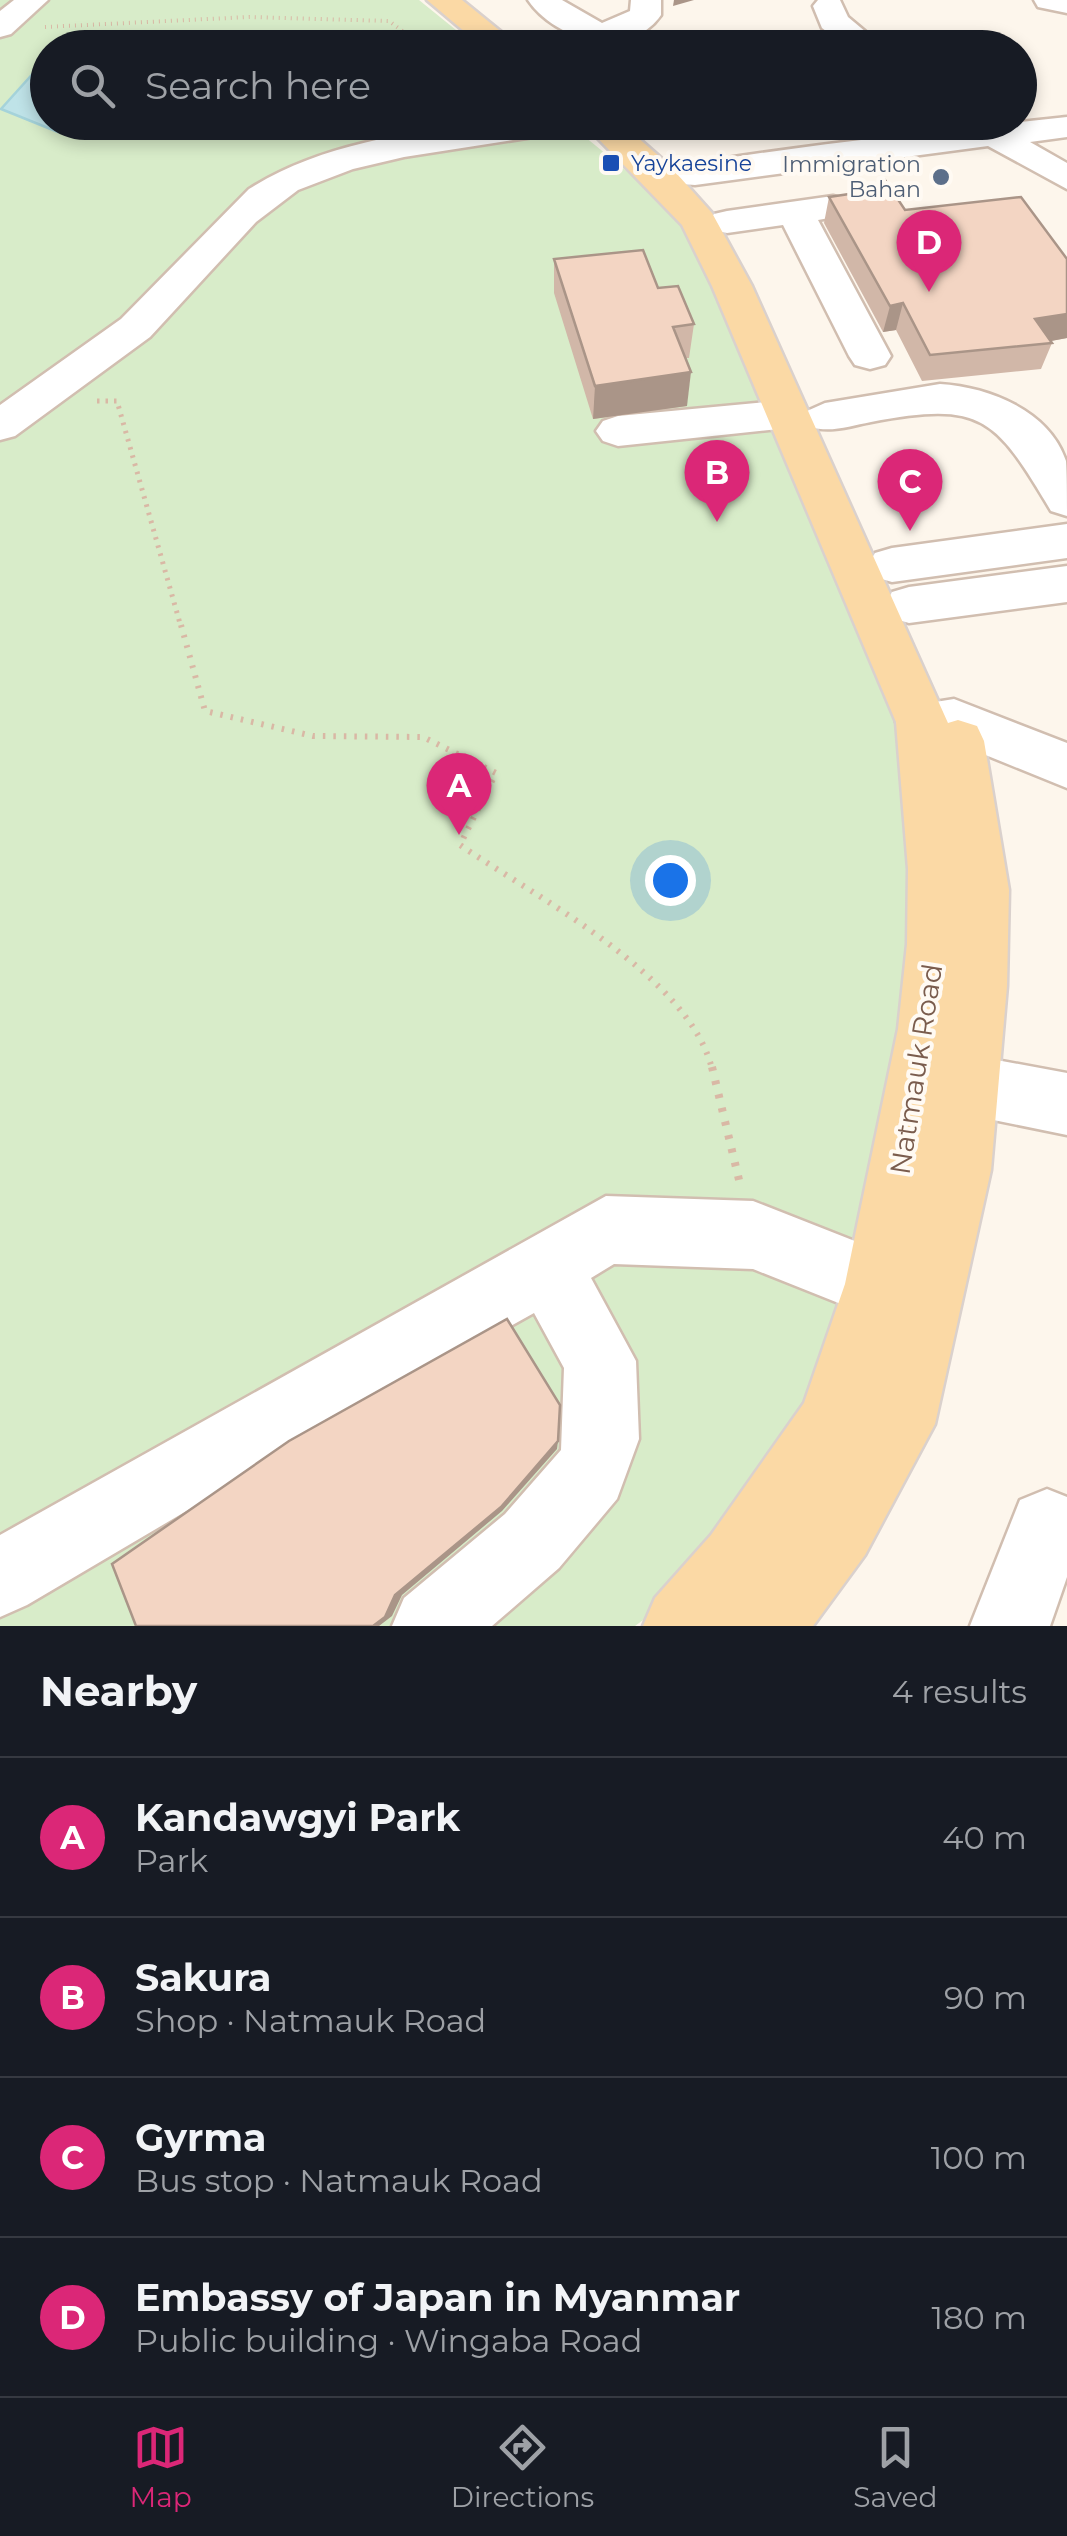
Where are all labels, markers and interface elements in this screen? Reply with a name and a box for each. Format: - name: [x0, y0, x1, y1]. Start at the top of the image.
- search box: [30, 30, 1037, 140]
- icon: search: [65, 58, 120, 113]
- text: Search here: [145, 62, 371, 109]
- place label: Yaykaesine: [631, 150, 752, 177]
- place label: Immigration Bahan: [782, 151, 921, 203]
- marker: Yaykaesine: [600, 152, 622, 174]
- marker: Immigration Bahan: [930, 166, 952, 188]
- pin: D: [896, 210, 962, 292]
- pin: B: [684, 440, 750, 522]
- pin: C: [878, 448, 942, 531]
- pin: A: [426, 752, 492, 835]
- your location: [645, 855, 696, 906]
- street label: Natmauk Road: [883, 961, 949, 1177]
- text: Nearby: [40, 1665, 197, 1717]
- text: 4 results: [892, 1672, 1027, 1711]
- text: Kandawgyi Park: [135, 1794, 460, 1841]
- text: A: [60, 1818, 85, 1857]
- text: 40 m: [942, 1818, 1027, 1857]
- text: Park: [135, 1841, 208, 1880]
- text: Sakura: [135, 1954, 272, 2001]
- text: B: [60, 1978, 85, 2017]
- text: 90 m: [944, 1978, 1027, 2017]
- text: Shop · Natmauk Road: [135, 2001, 486, 2040]
- text: Gyrma: [135, 2114, 267, 2161]
- text: C: [61, 2138, 84, 2177]
- text: 100 m: [931, 2138, 1027, 2177]
- text: Bus stop · Natmauk Road: [135, 2161, 543, 2200]
- text: Embassy of Japan in Myanmar: [135, 2274, 740, 2321]
- text: D: [59, 2298, 86, 2337]
- text: 180 m: [932, 2298, 1027, 2337]
- text: Public building · Wingaba Road: [135, 2321, 642, 2360]
- tab: Map: [130, 2420, 192, 2514]
- tab: Directions: [451, 2420, 594, 2514]
- tab: Saved: [853, 2420, 937, 2514]

